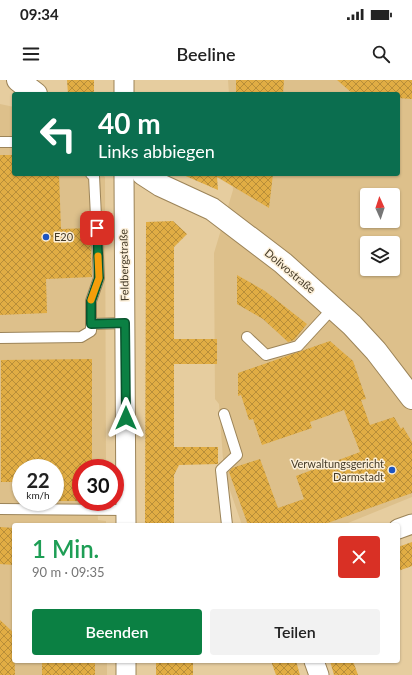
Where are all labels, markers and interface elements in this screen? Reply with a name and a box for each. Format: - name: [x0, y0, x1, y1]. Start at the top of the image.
- text: 09:34: [20, 5, 59, 23]
- icon: menu: [20, 43, 42, 65]
- text: Beeline: [176, 43, 236, 65]
- icon: search: [370, 43, 392, 65]
- text: 40 m: [98, 106, 161, 140]
- icon: left: [32, 108, 84, 160]
- text: Links abbiegen: [98, 140, 215, 162]
- north arrow: [360, 188, 400, 228]
- map controls: [360, 188, 400, 276]
- pin: [80, 211, 114, 245]
- icon: arrive: [86, 217, 108, 239]
- street label: Feldbergstraße: [116, 229, 131, 301]
- place label: E20: [54, 230, 74, 243]
- marker: E20: [41, 232, 51, 242]
- button: layers: [360, 236, 400, 276]
- street label: Dolivostraße: [262, 246, 318, 296]
- position arrow: [105, 397, 147, 439]
- place label: Verwaltungsgericht Darmstadt: [291, 457, 384, 483]
- speed limit sign: 30: [72, 459, 124, 511]
- marker: Verwaltungsgericht Darmstadt: [387, 465, 397, 475]
- text: 22: [26, 468, 50, 492]
- text: km/h: [26, 489, 50, 501]
- text: 1 Min.: [32, 534, 99, 563]
- button: close: [338, 536, 380, 578]
- text: 90 m · 09:35: [32, 564, 105, 580]
- button: Beenden: [32, 609, 202, 655]
- button: Teilen: [210, 609, 380, 655]

